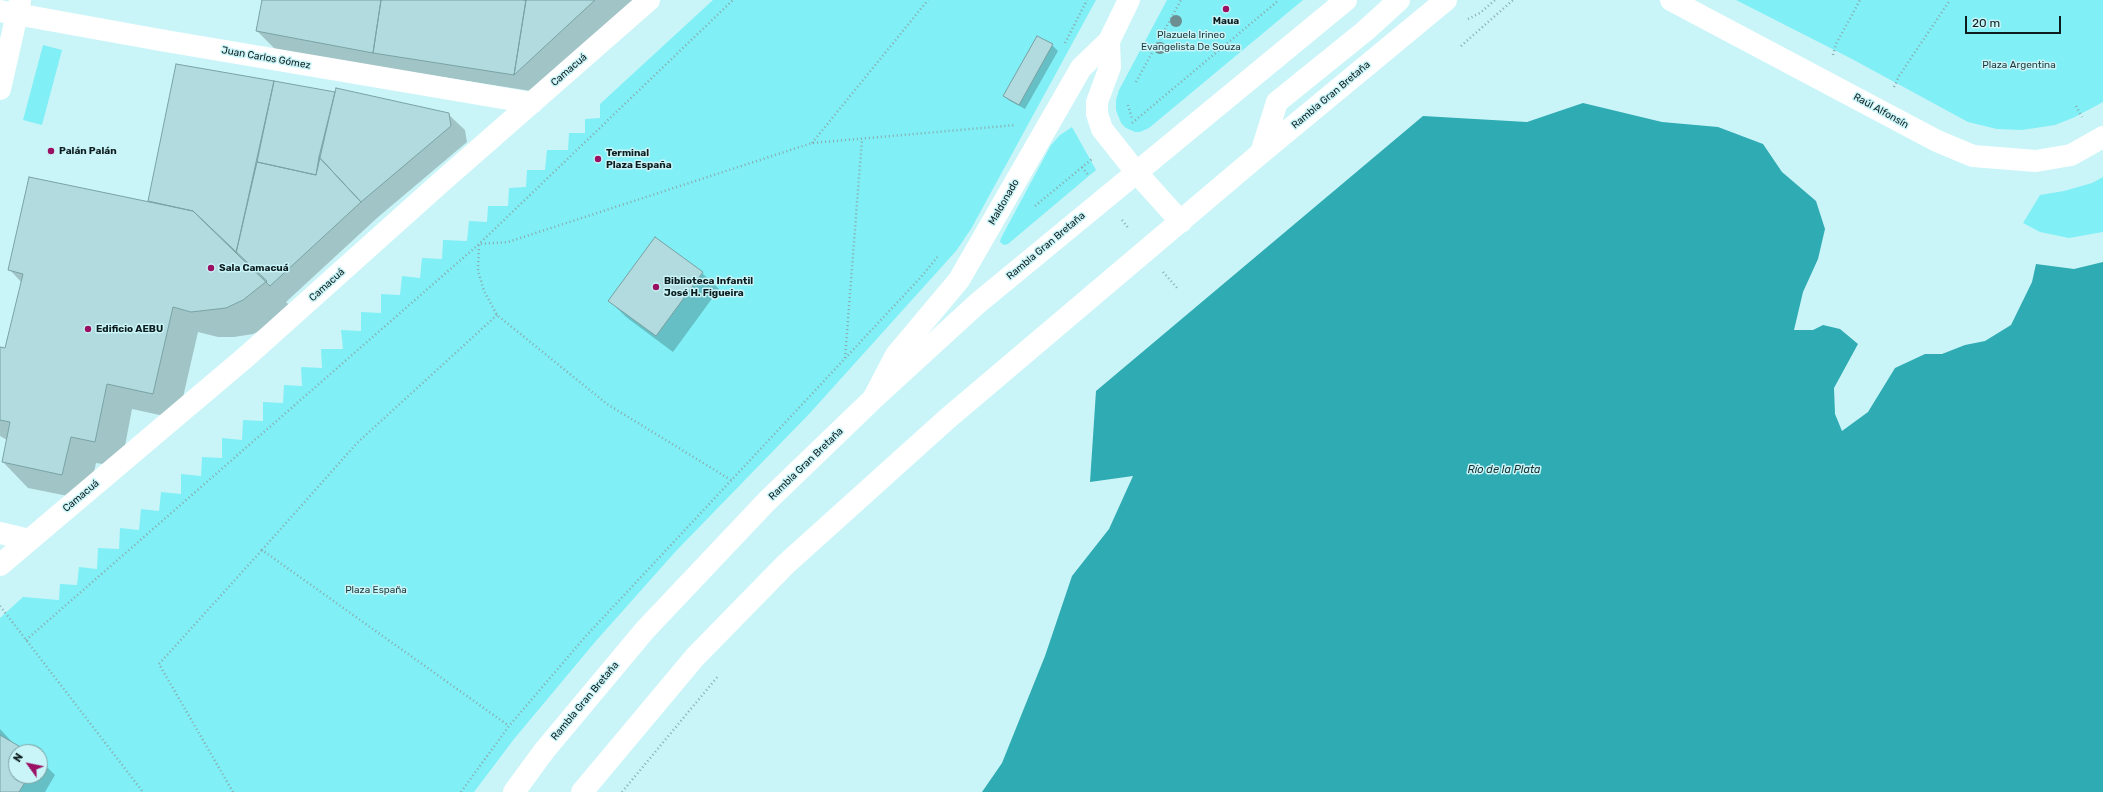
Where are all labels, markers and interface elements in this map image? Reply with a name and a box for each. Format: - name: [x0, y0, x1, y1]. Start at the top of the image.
- marker: Maua: [1221, 4, 1231, 14]
- scale bar: [1967, 8, 2063, 34]
- place label: Maua: [1213, 15, 1239, 27]
- text: 20 m: [1972, 16, 2000, 30]
- park label: Plazuela Irineo Evangelista De Souza: [1141, 29, 1241, 52]
- street label: Juan Carlos Gómez: [221, 44, 311, 72]
- street label: Camacuá: [549, 51, 589, 89]
- street label: Rambla Gran Bretaña: [1289, 59, 1373, 131]
- park label: Plaza Argentina: [1982, 59, 2056, 71]
- street label: Raúl Alfonsín: [1851, 91, 1911, 131]
- place label: Palán Palán: [59, 145, 117, 157]
- marker: Palán Palán: [46, 146, 56, 156]
- place label: Terminal Plaza España: [606, 147, 672, 170]
- marker: Terminal Plaza España: [593, 154, 603, 164]
- street label: Maldonado: [986, 177, 1022, 227]
- street label: Rambla Gran Bretaña: [1004, 210, 1088, 282]
- place label: Sala Camacuá: [219, 262, 289, 274]
- marker: Sala Camacuá: [206, 263, 216, 273]
- street label: Camacuá: [307, 266, 347, 304]
- place label: Biblioteca Infantil José H. Figueira: [664, 275, 753, 298]
- marker: Biblioteca Infantil José H. Figueira: [651, 282, 661, 292]
- place label: Edificio AEBU: [96, 323, 163, 335]
- marker: Edificio AEBU: [83, 324, 93, 334]
- street label: Rambla Gran Bretaña: [766, 425, 846, 503]
- water label: Río de la Plata: [1467, 463, 1541, 477]
- street label: Camacuá: [60, 477, 102, 515]
- park label: Plaza España: [345, 584, 407, 596]
- street label: Rambla Gran Bretaña: [549, 659, 621, 743]
- north arrow: [8, 744, 48, 784]
- text: N: [11, 751, 26, 765]

